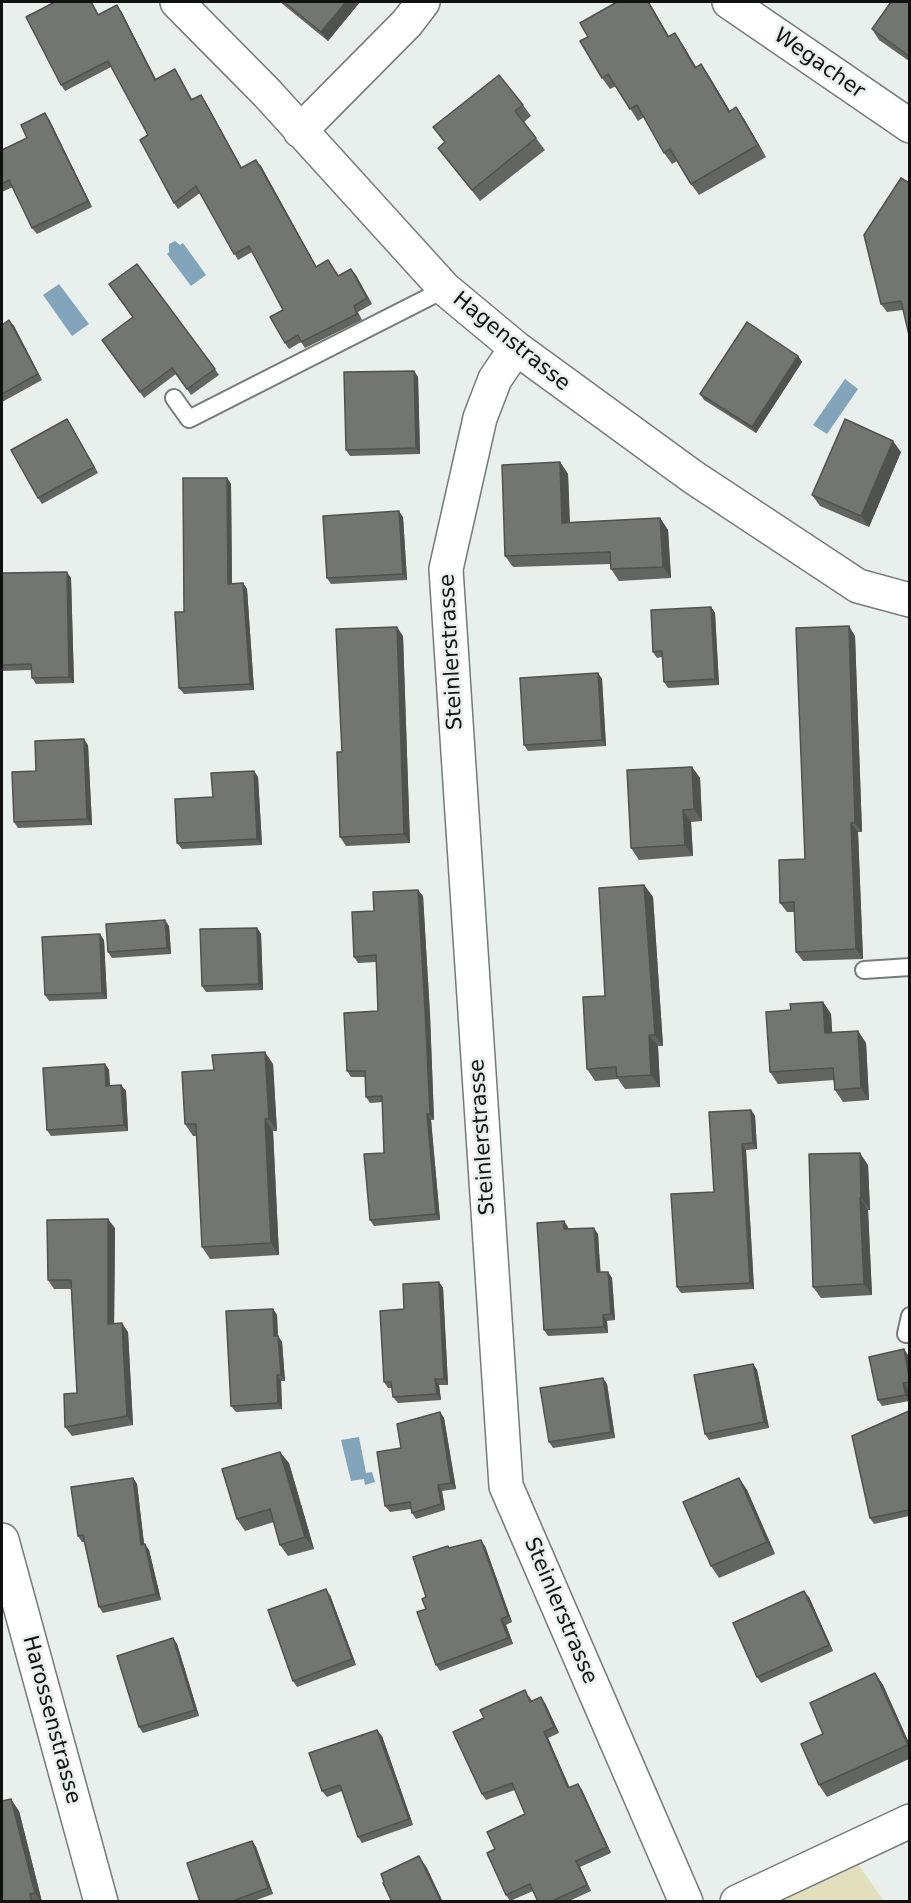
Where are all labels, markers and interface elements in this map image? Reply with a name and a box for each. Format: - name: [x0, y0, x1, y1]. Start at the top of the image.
- street label: Wegacher: [769, 24, 869, 104]
- street label: Hagenstrasse: [447, 287, 575, 397]
- street label: Steinlerstrasse: [435, 573, 469, 731]
- street label: Steinlerstrasse: [465, 1058, 501, 1216]
- street label: Steinlerstrasse: [518, 1534, 602, 1688]
- street label: Harossenstrasse: [16, 1633, 86, 1807]

